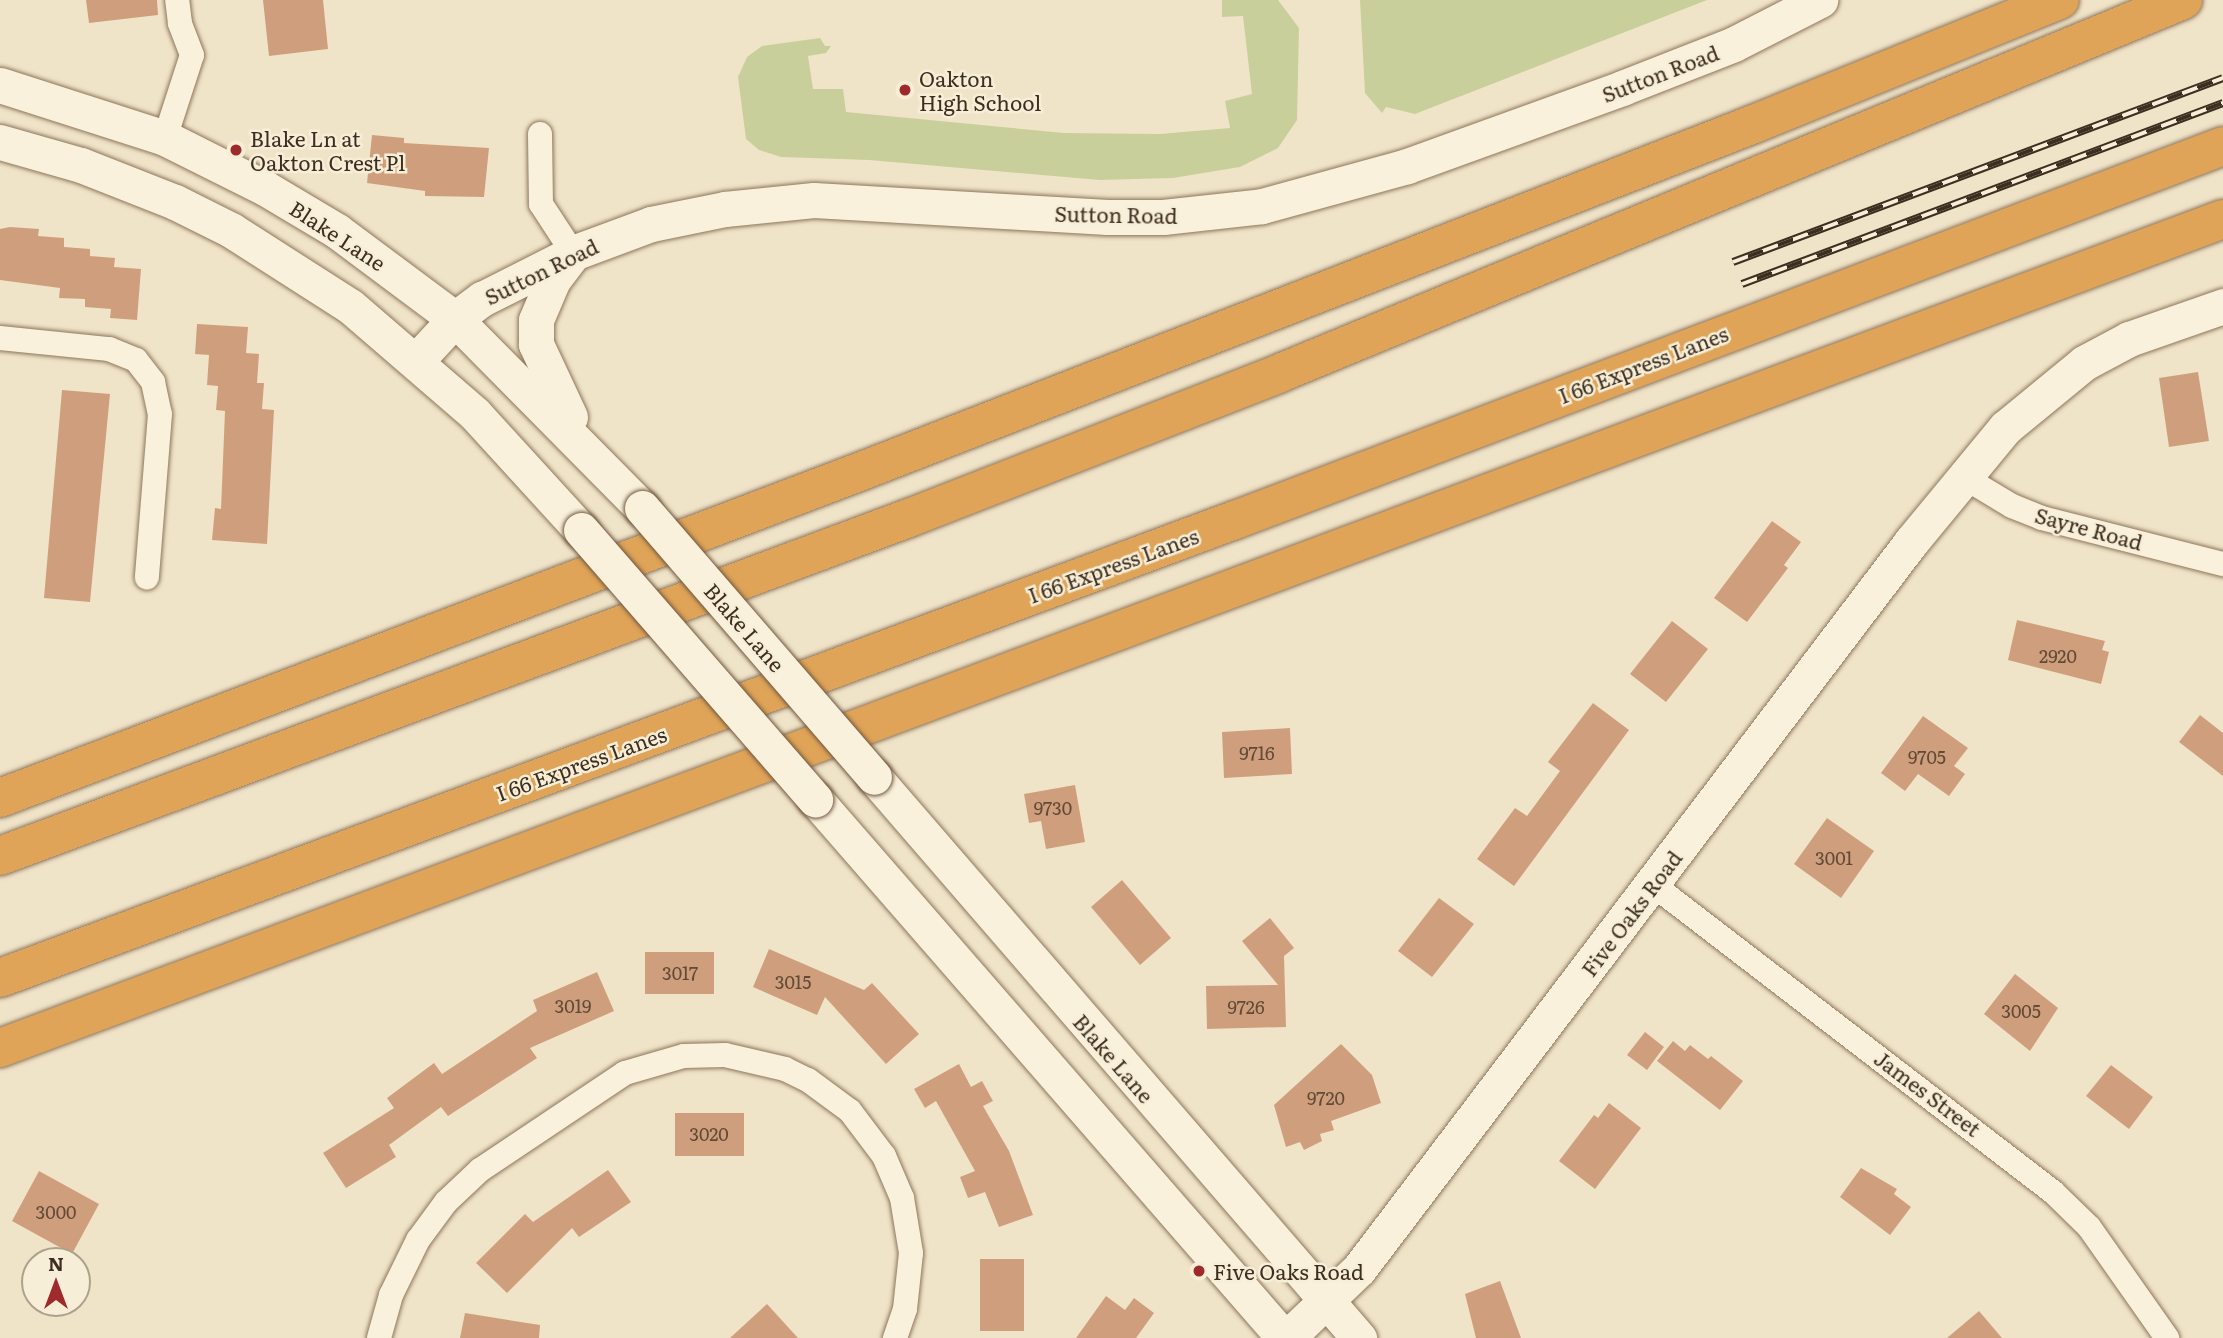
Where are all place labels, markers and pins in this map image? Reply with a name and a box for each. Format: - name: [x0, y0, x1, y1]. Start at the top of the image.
- place label: Oakton High School: [919, 65, 1041, 115]
- marker: Oakton High School: [897, 82, 913, 98]
- place label: Blake Ln at Oakton Crest Pl: [250, 125, 405, 175]
- marker: Blake Ln at Oakton Crest Pl: [228, 142, 244, 158]
- place label: Five Oaks Road: [1213, 1258, 1364, 1284]
- marker: Five Oaks Road: [1191, 1263, 1207, 1279]

